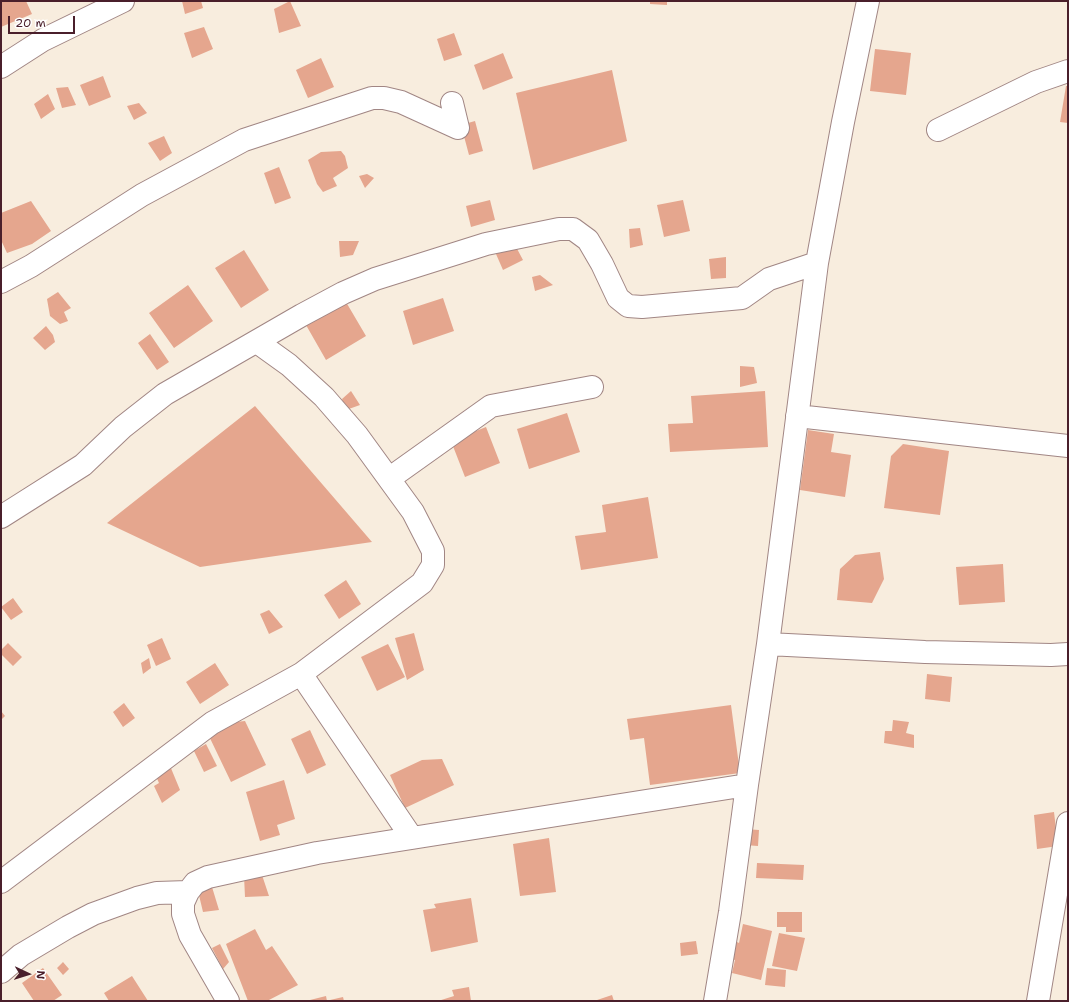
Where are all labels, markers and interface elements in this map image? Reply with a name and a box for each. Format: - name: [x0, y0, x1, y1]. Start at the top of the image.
- scale bar: [10, 8, 77, 34]
- text: 20 m: [15, 15, 46, 31]
- north arrow: [8, 954, 48, 994]
- text: N: [33, 970, 48, 980]

